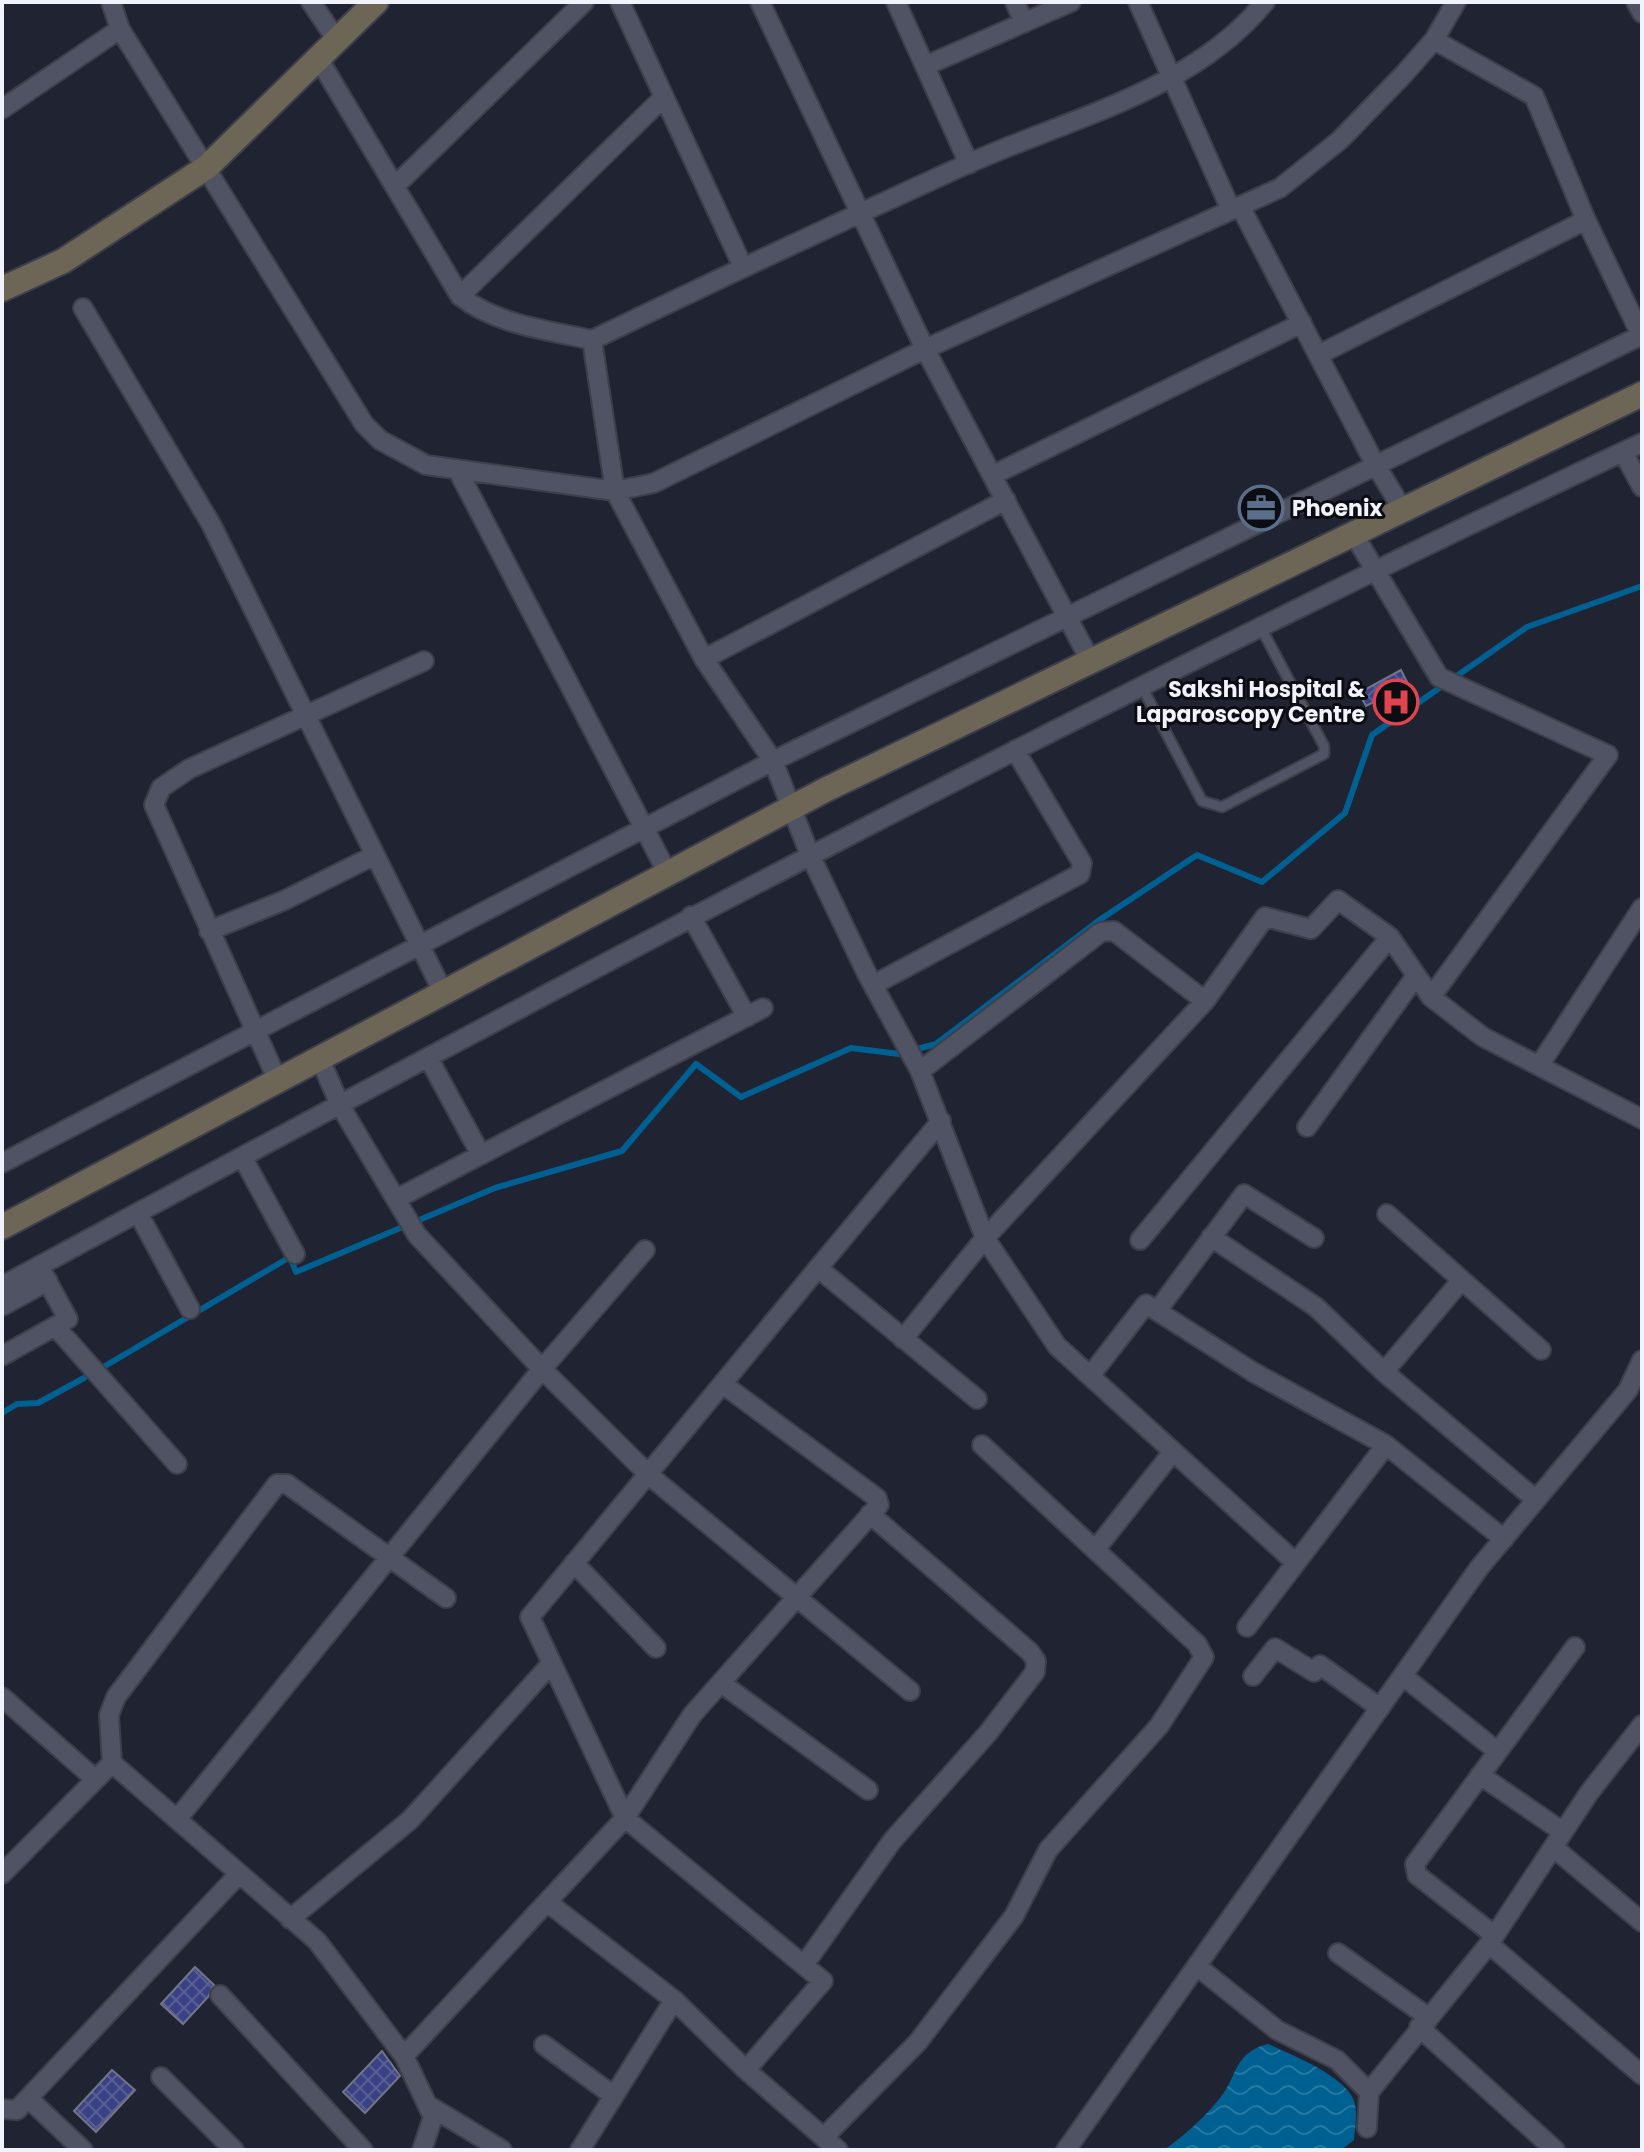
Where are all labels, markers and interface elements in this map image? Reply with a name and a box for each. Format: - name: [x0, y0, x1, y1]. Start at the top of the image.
- office icon: Phoenix: [1237, 484, 1285, 532]
- place label: Phoenix: [1292, 493, 1382, 524]
- place label: Sakshi Hospital & Laparoscopy Centre: [1136, 674, 1365, 730]
- hospital icon: Sakshi Hospital & Laparoscopy Centre: [1372, 678, 1420, 726]

